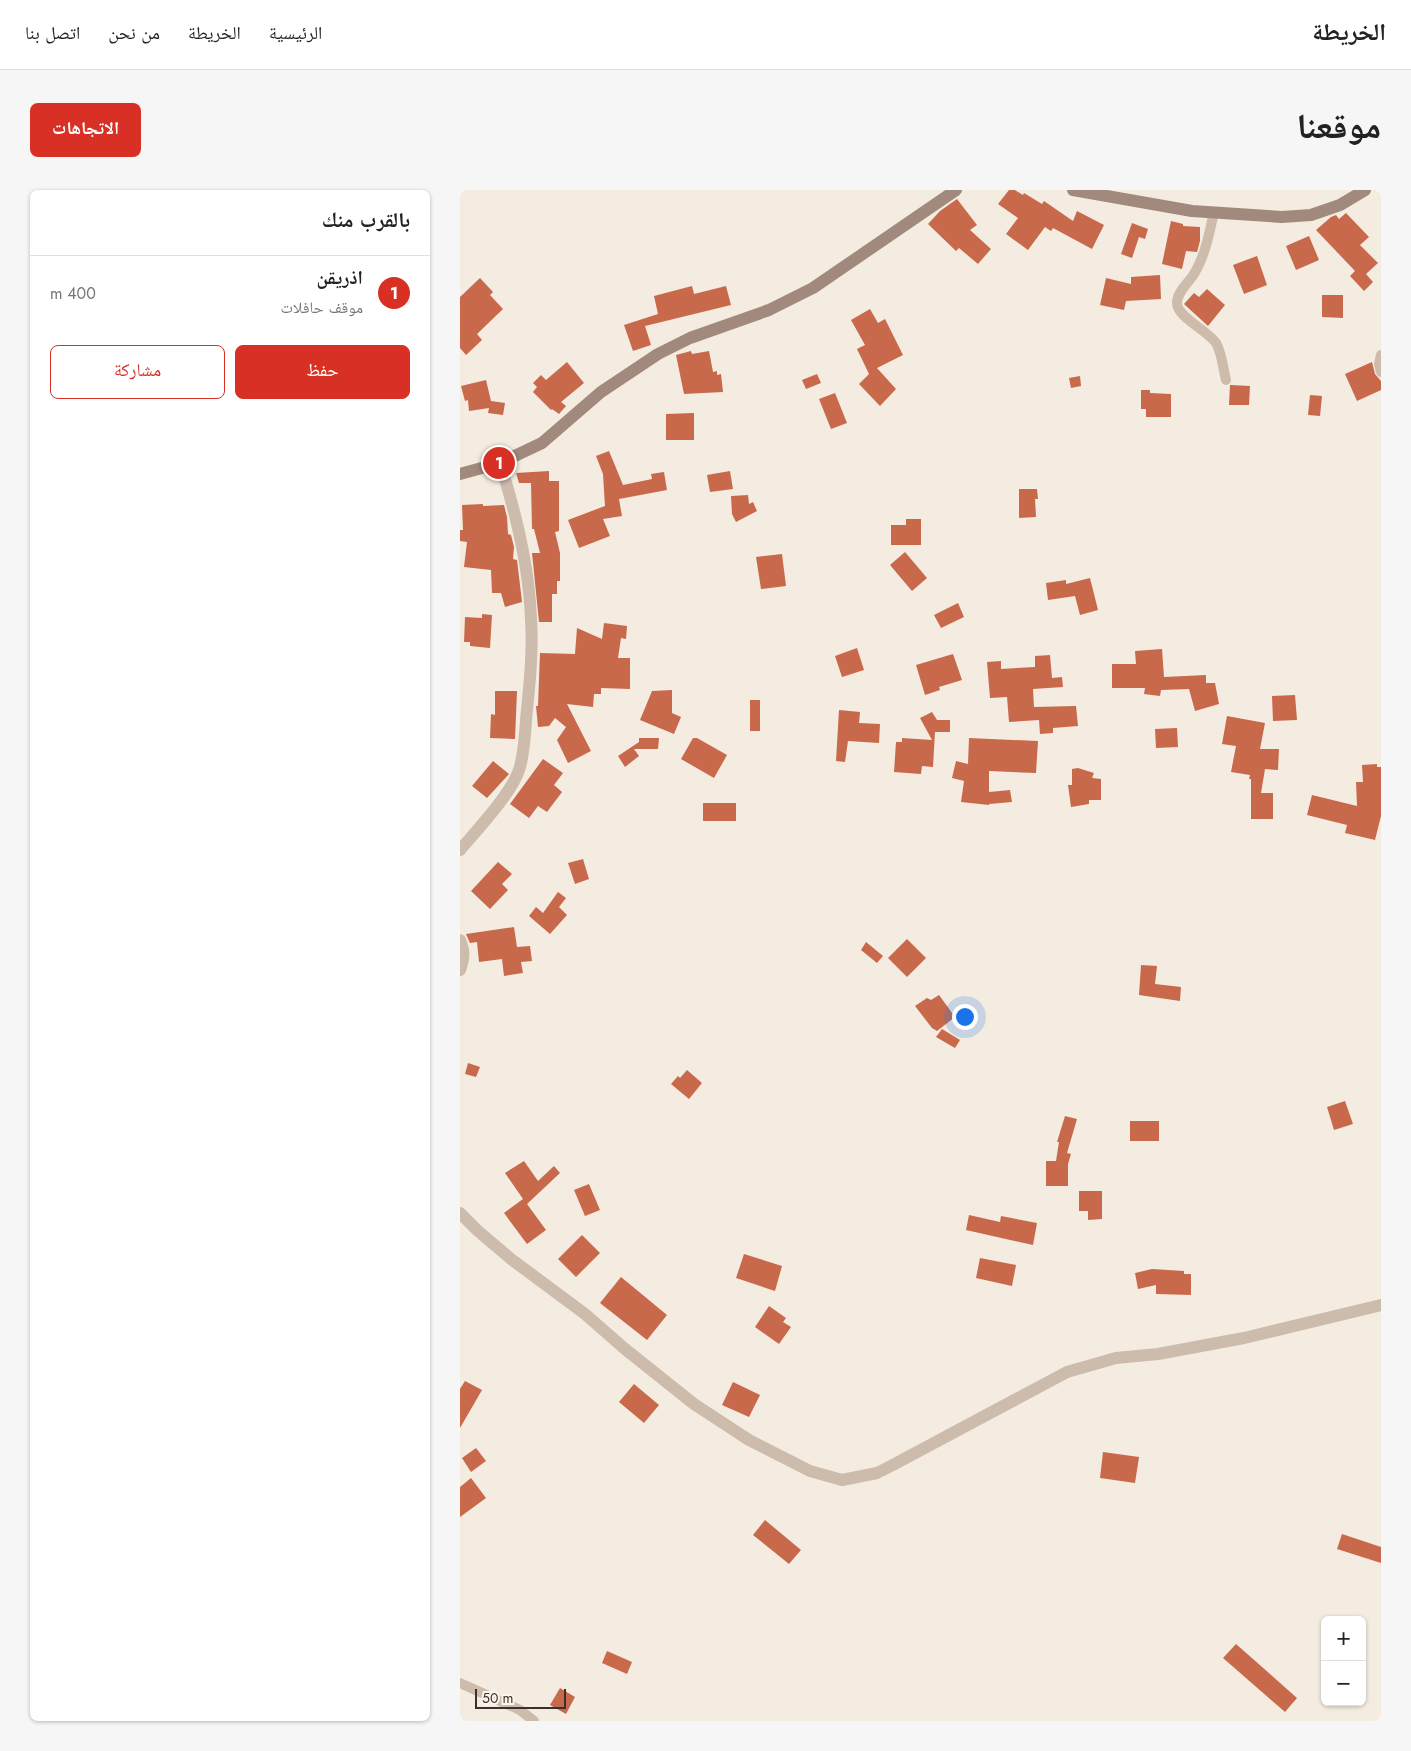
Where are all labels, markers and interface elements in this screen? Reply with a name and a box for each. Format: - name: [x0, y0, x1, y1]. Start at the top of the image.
- text: الخريطة: [1312, 14, 1386, 49]
- text: اتصل بنا: [25, 20, 80, 46]
- text: من نحن: [108, 20, 160, 46]
- text: الخريطة: [188, 20, 241, 46]
- text: الرئيسية: [269, 20, 322, 46]
- text: موقعنا: [1296, 101, 1381, 151]
- button: الاتجاهات: [30, 103, 141, 157]
- text: بالقرب منك: [322, 205, 410, 235]
- text: اذريقن: [316, 264, 363, 291]
- text: 400 m: [50, 282, 96, 305]
- text: 1: [390, 282, 398, 305]
- text: موقف حافلات: [281, 296, 363, 319]
- button: مشاركة: [50, 345, 225, 399]
- button: حفظ: [235, 345, 410, 399]
- pin: 1: [483, 444, 515, 482]
- your location: [952, 1004, 978, 1030]
- map controls: [1321, 1616, 1366, 1706]
- button: +: [1321, 1616, 1366, 1661]
- button: −: [1321, 1661, 1366, 1706]
- scale bar: [475, 1686, 566, 1709]
- text: 50 m: [482, 1688, 513, 1708]

